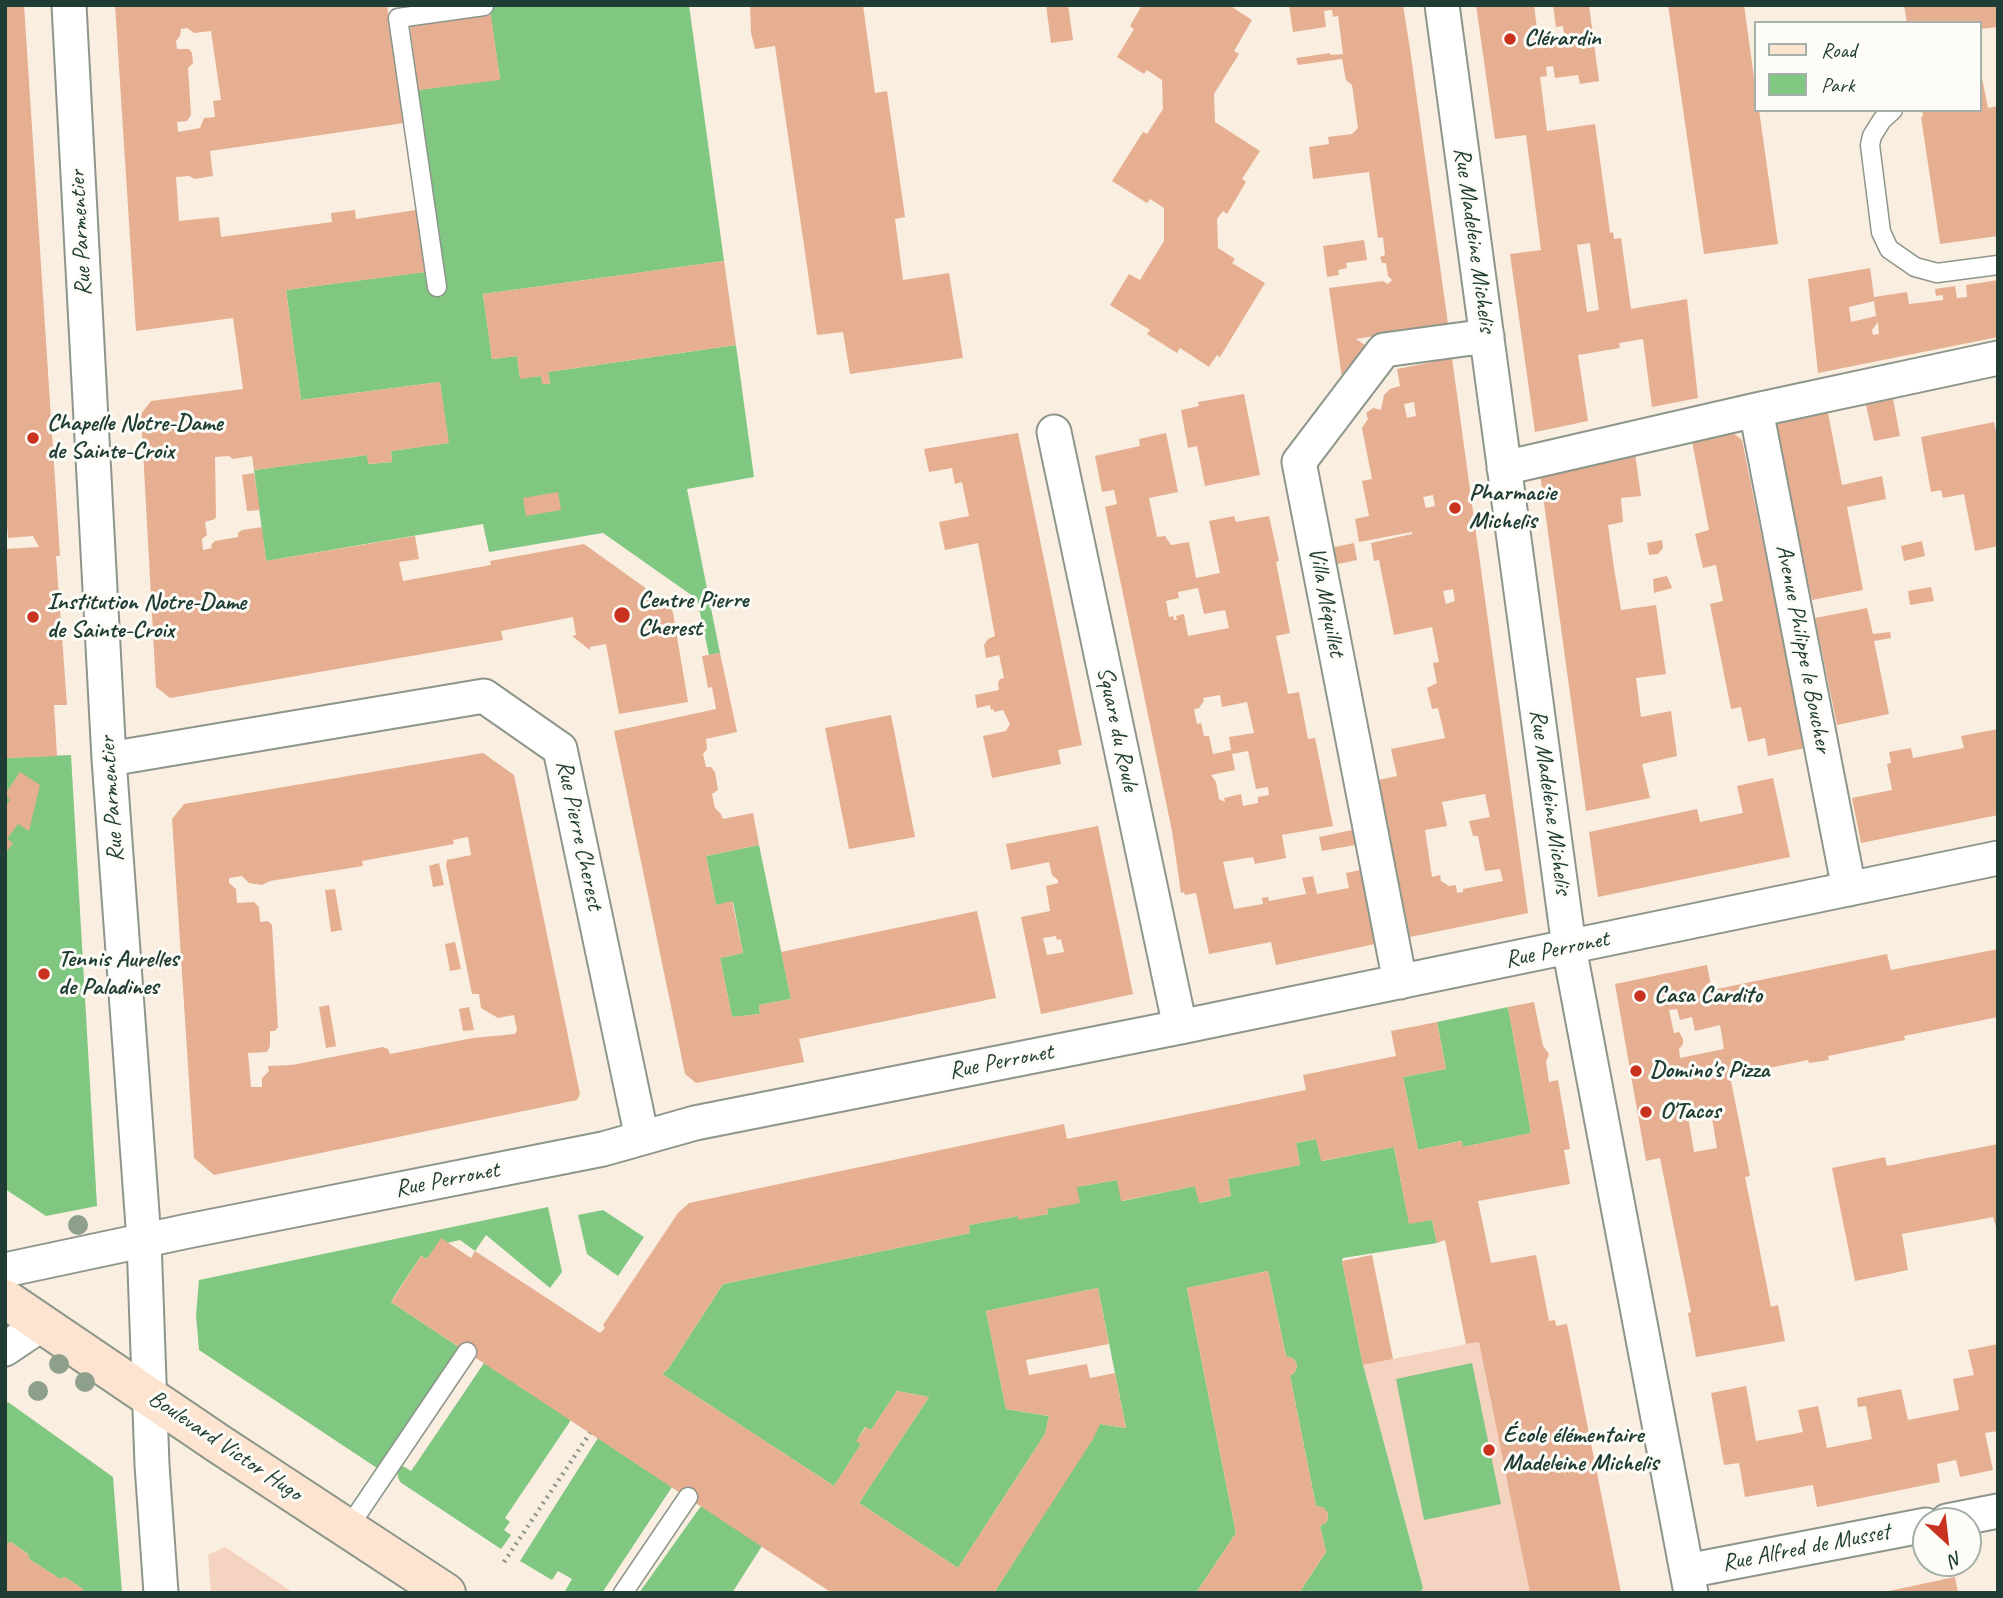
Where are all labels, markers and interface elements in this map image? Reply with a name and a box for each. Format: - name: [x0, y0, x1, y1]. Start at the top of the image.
- legend: [1755, 21, 1982, 112]
- place label: Clérardin: [1524, 25, 1601, 53]
- marker: Clérardin: [1502, 31, 1518, 47]
- text: Road: [1821, 37, 1856, 63]
- text: Park: [1821, 72, 1854, 98]
- street label: Rue Madeleine Michelis: [1447, 146, 1501, 334]
- street label: Rue Parmentier: [63, 169, 99, 297]
- place label: Chapelle Notre-Dame de Sainte-Croix: [47, 410, 222, 466]
- marker: Chapelle Notre-Dame de Sainte-Croix: [25, 430, 41, 446]
- place label: Pharmacie Michelis: [1469, 480, 1556, 536]
- marker: Pharmacie Michelis: [1447, 500, 1463, 516]
- street label: Avenue Philippe le Boucher: [1769, 542, 1837, 756]
- street label: Villa Méquillet: [1301, 545, 1351, 659]
- place label: Centre Pierre Cherest: [638, 587, 748, 643]
- place label: Institution Notre-Dame de Sainte-Croix: [47, 589, 246, 645]
- marker: Centre Pierre Cherest: [612, 605, 632, 625]
- marker: Institution Notre-Dame de Sainte-Croix: [25, 609, 41, 625]
- street label: Square du Roule: [1090, 664, 1144, 794]
- street label: Rue Madeleine Michelis: [1523, 708, 1577, 896]
- street label: Rue Parmentier: [93, 735, 131, 863]
- street label: Rue Pierre Cherest: [549, 758, 609, 912]
- street label: Rue Perronet: [1502, 925, 1612, 975]
- place label: Tennis Aurelles de Paladines: [58, 946, 178, 1002]
- marker: Tennis Aurelles de Paladines: [36, 966, 52, 982]
- place label: Casa Cardito: [1654, 982, 1762, 1010]
- marker: Casa Cardito: [1632, 988, 1648, 1004]
- street label: Rue Perronet: [947, 1038, 1055, 1086]
- place label: Domino's Pizza: [1650, 1057, 1769, 1085]
- marker: Domino's Pizza: [1628, 1063, 1644, 1079]
- place label: O'Tacos: [1660, 1098, 1720, 1126]
- marker: O'Tacos: [1638, 1104, 1654, 1120]
- street label: Rue Perronet: [393, 1156, 501, 1204]
- street label: Boulevard Victor Hugo: [143, 1384, 307, 1508]
- place label: École élémentaire Madeleine Michelis: [1503, 1422, 1658, 1478]
- marker: École élémentaire Madeleine Michelis: [1481, 1442, 1497, 1458]
- north arrow: [1912, 1507, 1982, 1577]
- street label: Rue Alfred de Musset: [1720, 1518, 1892, 1578]
- text: N: [1945, 1546, 1966, 1572]

